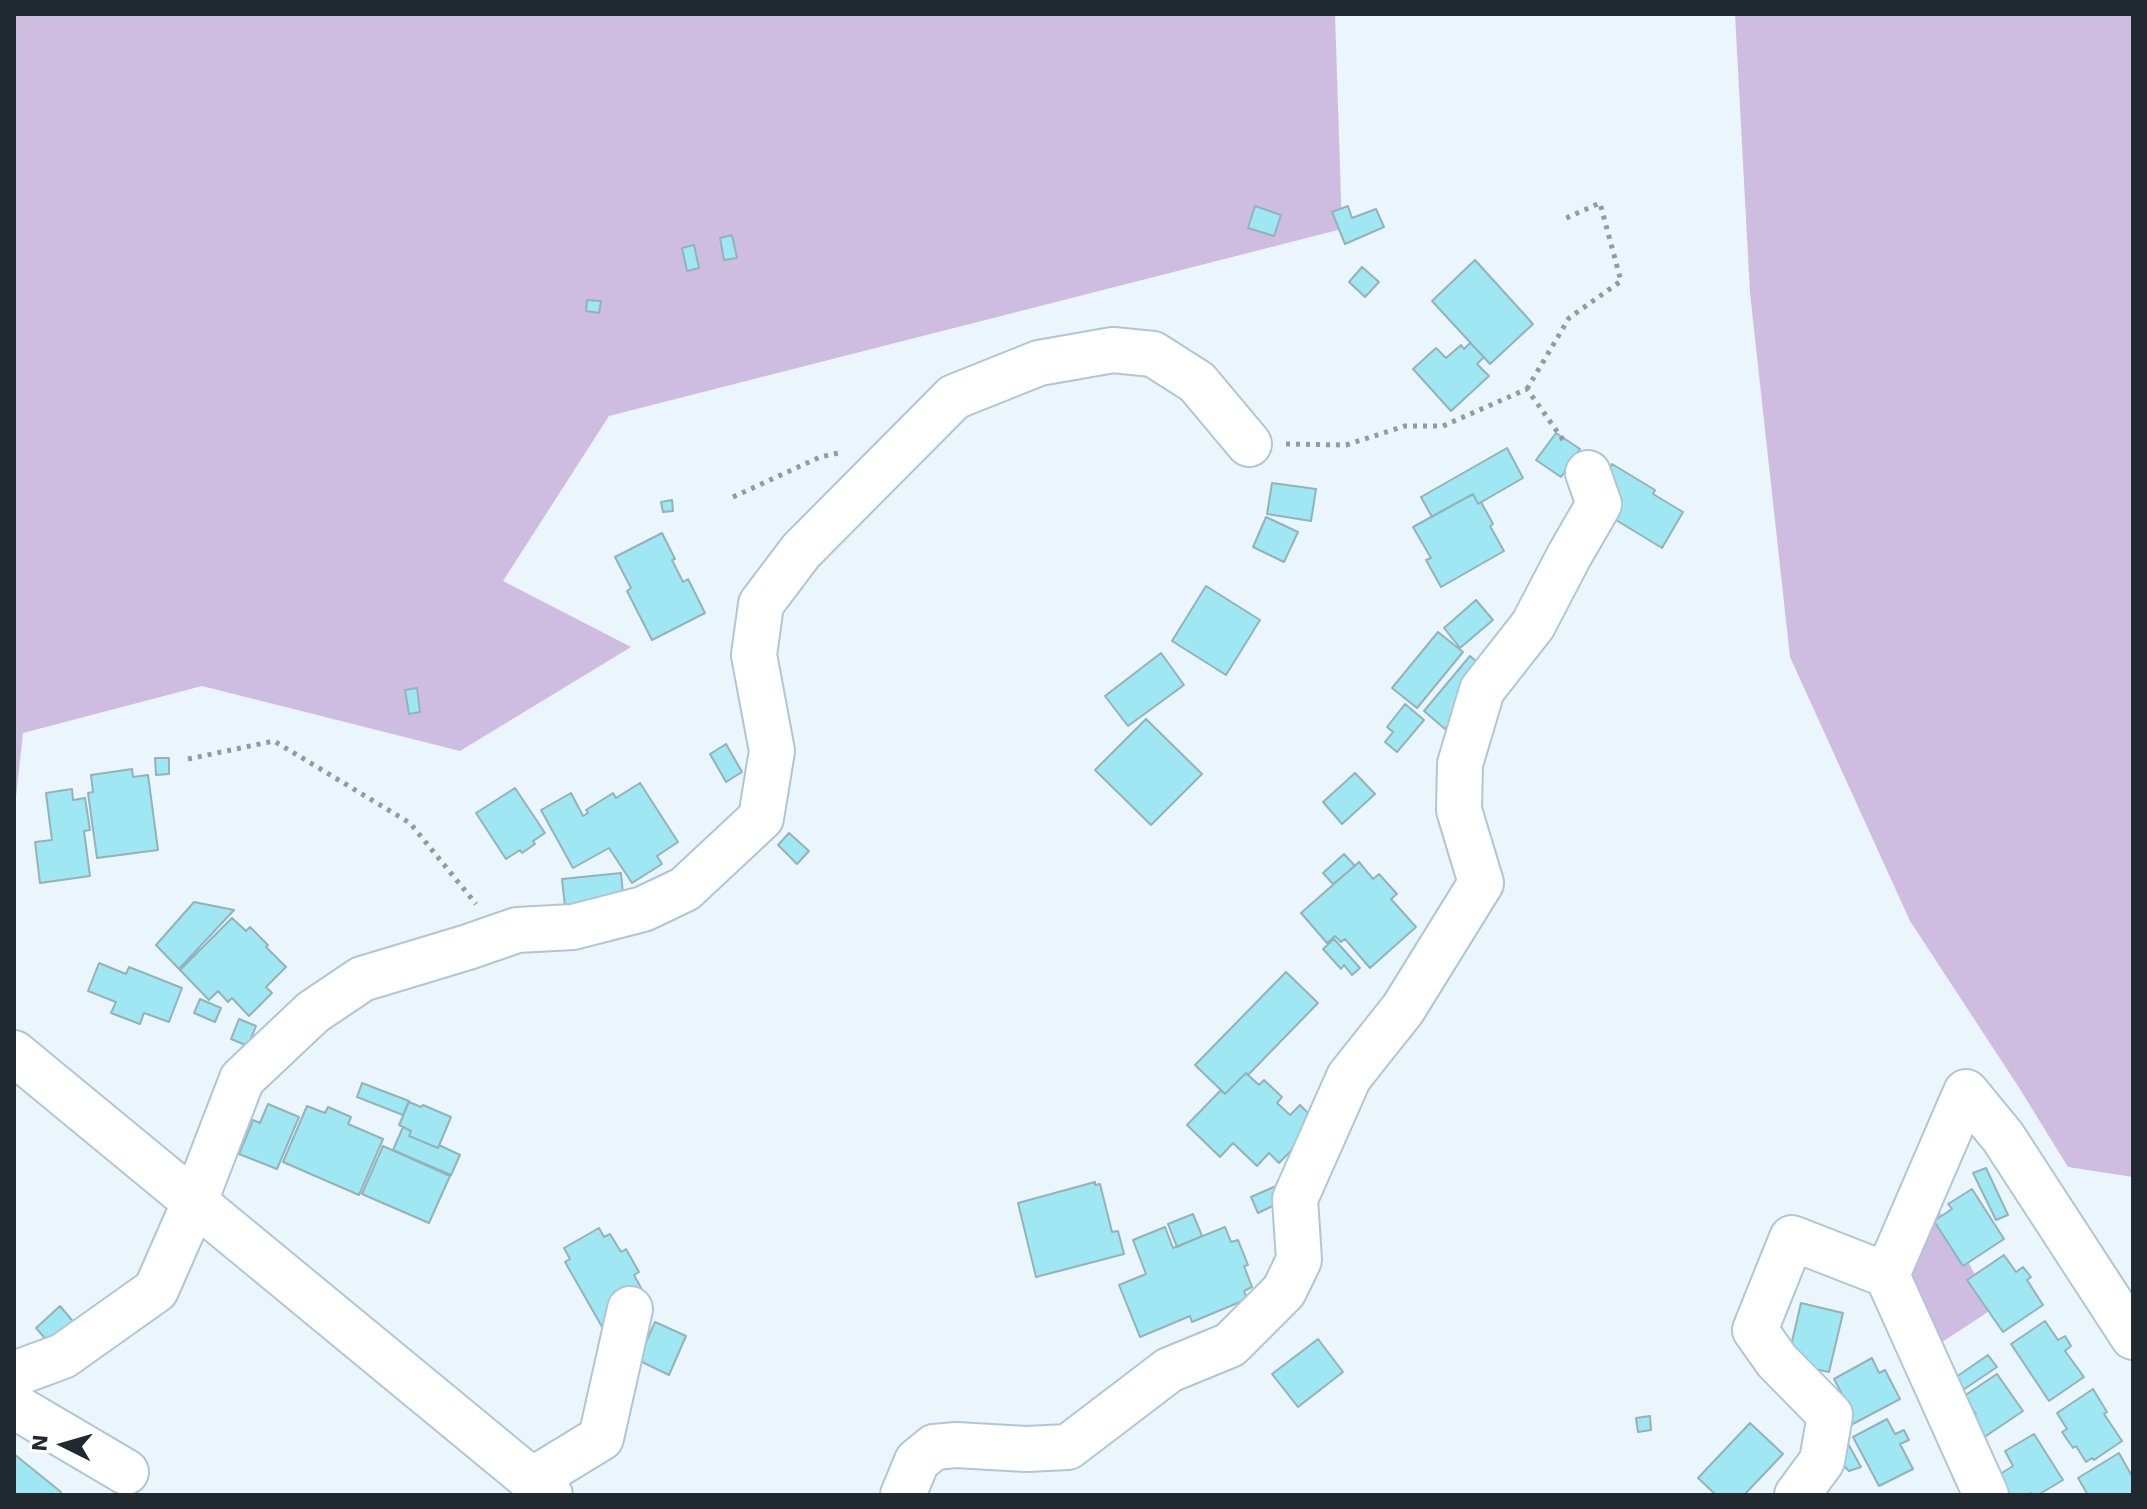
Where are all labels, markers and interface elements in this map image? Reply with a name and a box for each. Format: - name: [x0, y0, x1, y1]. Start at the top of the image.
- north arrow: [24, 1405, 104, 1485]
- text: N: [26, 1434, 53, 1452]

